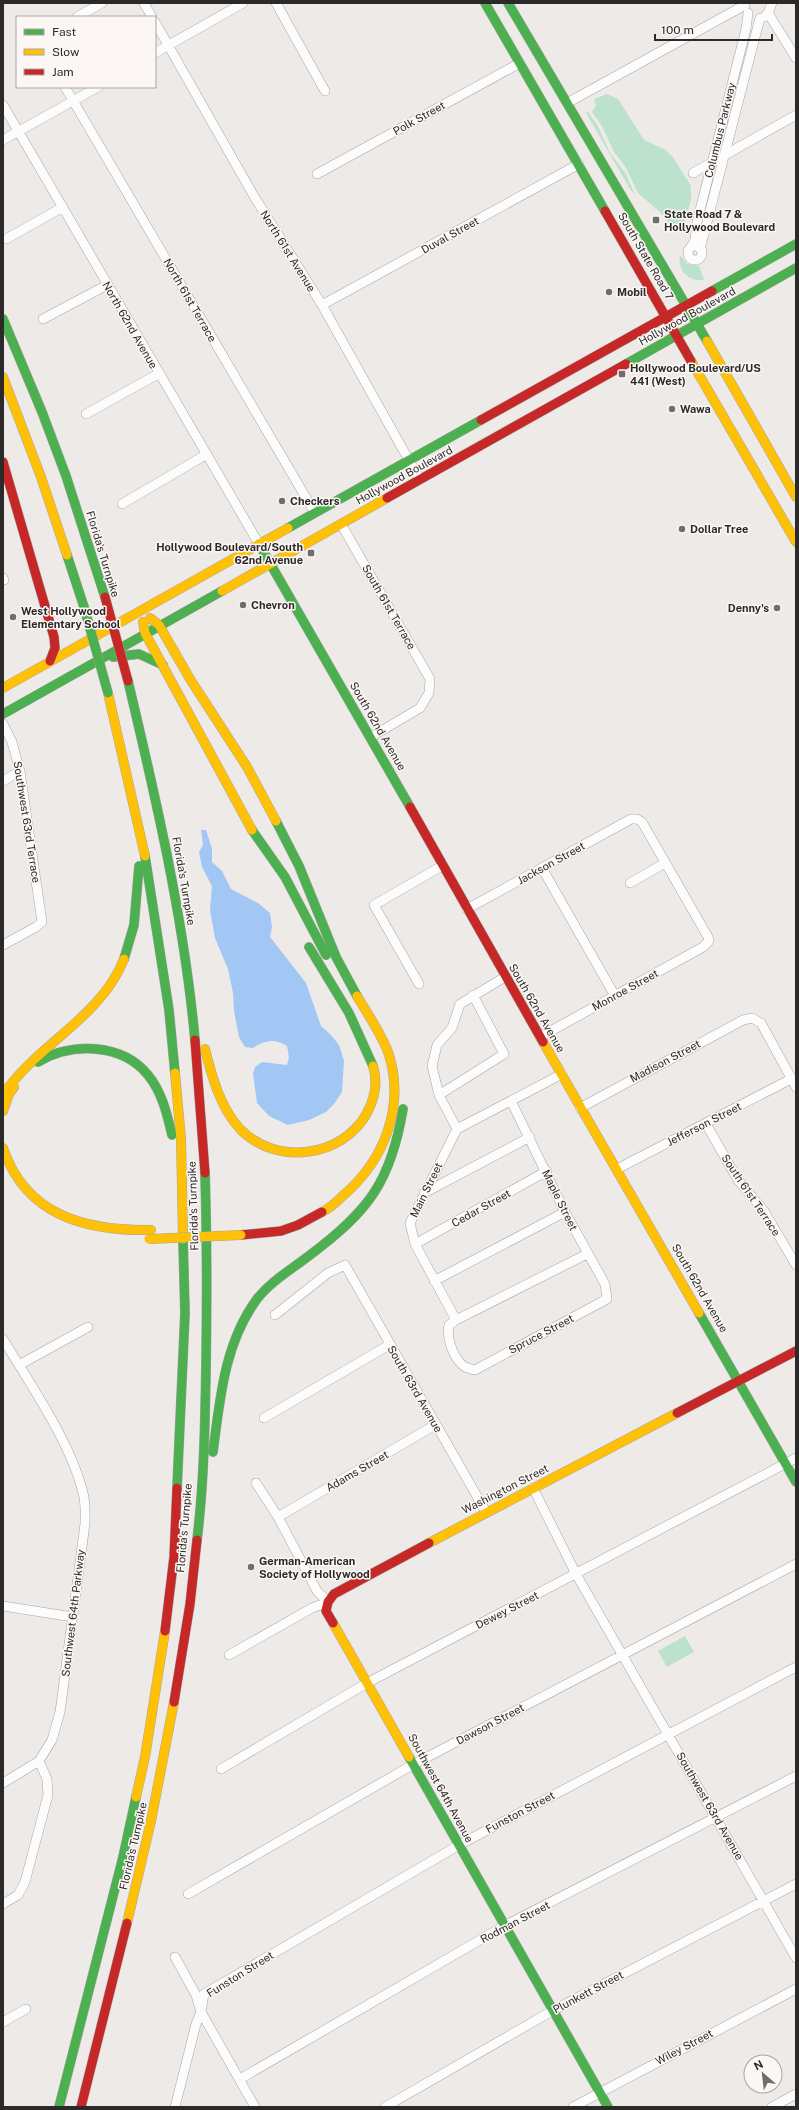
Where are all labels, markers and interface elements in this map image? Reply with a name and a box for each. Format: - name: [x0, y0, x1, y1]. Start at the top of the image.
- legend: [16, 16, 156, 88]
- scale bar: [655, 16, 772, 42]
- text: 100 m: [661, 23, 694, 37]
- text: Fast: [52, 25, 77, 39]
- text: Slow: [52, 45, 80, 59]
- text: Jam: [52, 65, 74, 79]
- street label: Columbus Parkway: [702, 81, 738, 179]
- street label: Polk Street: [391, 99, 447, 137]
- street label: North 61st Avenue: [258, 208, 318, 294]
- place label: State Road 7 & Hollywood Boulevard: [664, 208, 775, 233]
- street label: South State Road 7: [616, 210, 676, 302]
- street label: Duval Street: [419, 214, 481, 256]
- marker: State Road 7 & Hollywood Boulevard: [651, 215, 661, 225]
- street label: North 61st Terrace: [161, 256, 219, 344]
- street label: North 62nd Avenue: [100, 279, 160, 371]
- street label: Hollywood Boulevard: [637, 284, 737, 348]
- place label: Mobil: [617, 286, 647, 298]
- marker: Mobil: [604, 287, 614, 297]
- place label: Hollywood Boulevard/US 441 (West): [630, 362, 761, 387]
- marker: Hollywood Boulevard/US 441 (West): [617, 369, 627, 379]
- place label: Wawa: [680, 403, 711, 415]
- marker: Wawa: [667, 404, 677, 414]
- street label: Hollywood Boulevard: [354, 443, 454, 507]
- place label: Checkers: [290, 495, 340, 507]
- marker: Checkers: [277, 496, 287, 506]
- street label: Florida's Turnpike: [84, 509, 122, 599]
- place label: Dollar Tree: [690, 523, 748, 535]
- marker: Dollar Tree: [677, 524, 687, 534]
- place label: Hollywood Boulevard/South 62nd Avenue: [156, 541, 303, 566]
- marker: Hollywood Boulevard/South 62nd Avenue: [306, 548, 316, 558]
- street label: South 61st Terrace: [360, 563, 418, 651]
- place label: Chevron: [251, 599, 295, 611]
- marker: Chevron: [238, 600, 248, 610]
- place label: Denny's: [728, 602, 769, 614]
- marker: Denny's: [772, 603, 782, 613]
- place label: West Hollywood Elementary School: [21, 605, 121, 630]
- marker: West Hollywood Elementary School: [8, 612, 18, 622]
- street label: South 62nd Avenue: [348, 680, 408, 772]
- street label: Southwest 63rd Terrace: [11, 760, 43, 884]
- street label: Florida's Turnpike: [170, 836, 198, 926]
- street label: Jackson Street: [515, 840, 587, 886]
- street label: South 62nd Avenue: [507, 962, 567, 1054]
- street label: Monroe Street: [590, 967, 660, 1013]
- street label: Madison Street: [628, 1037, 702, 1085]
- street label: Jefferson Street: [665, 1100, 743, 1148]
- street label: South 61st Terrace: [719, 1152, 783, 1238]
- street label: Florida's Turnpike: [185, 1161, 201, 1251]
- street label: Main Street: [408, 1161, 444, 1219]
- street label: Maple Street: [540, 1168, 580, 1232]
- street label: Cedar Street: [449, 1187, 513, 1229]
- street label: South 62nd Avenue: [670, 1242, 730, 1334]
- street label: Spruce Street: [507, 1312, 575, 1356]
- street label: South 63rd Avenue: [385, 1343, 445, 1435]
- street label: Adams Street: [324, 1448, 390, 1494]
- street label: Washington Street: [460, 1462, 550, 1516]
- street label: Florida's Turnpike: [174, 1483, 194, 1573]
- street label: Southwest 64th Parkway: [59, 1548, 87, 1677]
- place label: German-American Society of Hollywood: [259, 1555, 370, 1580]
- marker: German-American Society of Hollywood: [246, 1562, 256, 1572]
- street label: Dewey Street: [474, 1589, 540, 1631]
- street label: Dawson Street: [454, 1701, 526, 1747]
- street label: Southwest 64th Avenue: [406, 1732, 476, 1844]
- street label: Southwest 63rd Avenue: [674, 1750, 746, 1862]
- street label: Funston Street: [484, 1789, 556, 1835]
- street label: Florida's Turnpike: [117, 1801, 149, 1891]
- street label: Rodman Street: [478, 1899, 552, 1945]
- street label: Funston Street: [205, 1949, 275, 1999]
- street label: Plunkett Street: [551, 1968, 625, 2016]
- street label: Wiley Street: [653, 2027, 715, 2067]
- north arrow: [743, 2054, 783, 2094]
- text: N: [752, 2058, 765, 2072]

